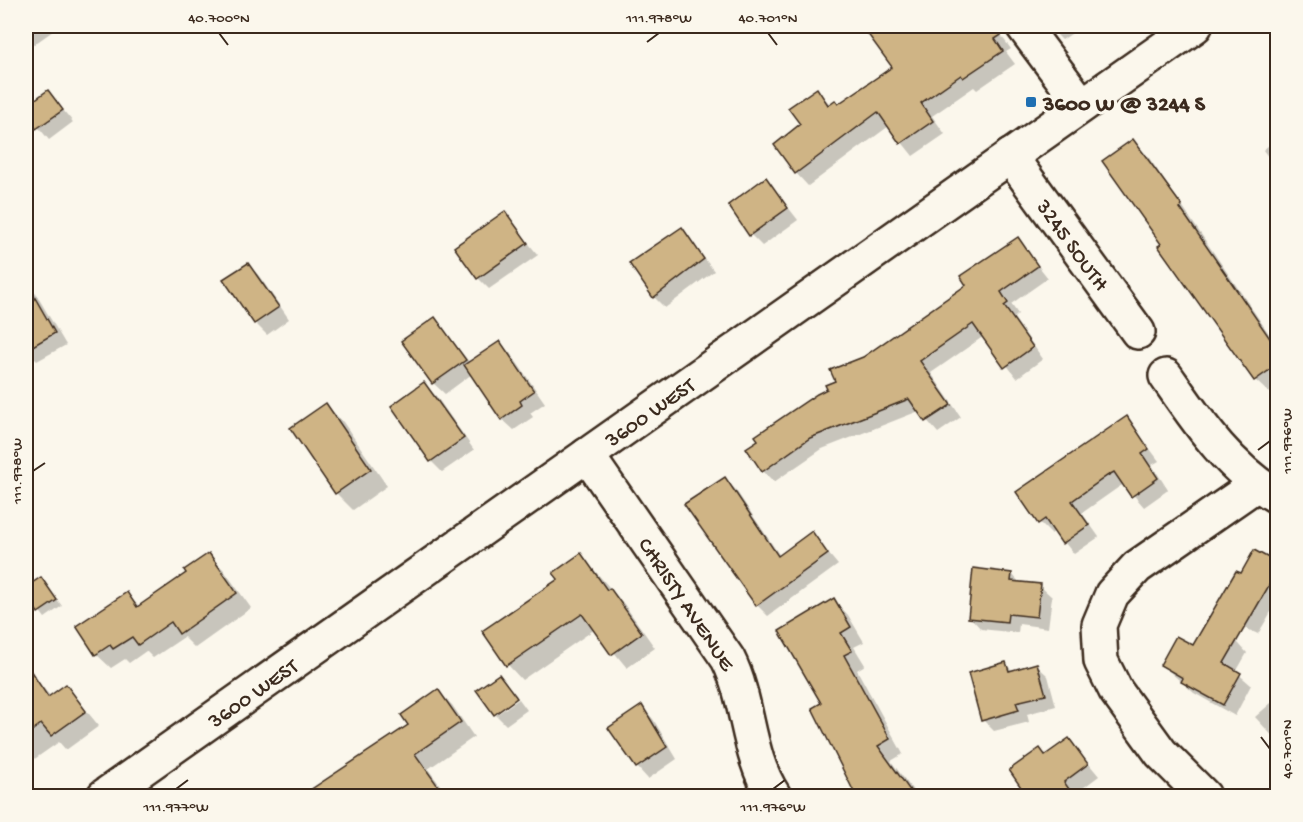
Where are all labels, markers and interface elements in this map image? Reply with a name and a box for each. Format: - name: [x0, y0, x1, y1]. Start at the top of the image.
- text: 40.700°N: [188, 10, 250, 28]
- text: 111.978°W: [625, 10, 692, 28]
- text: 40.701°N: [738, 10, 798, 28]
- place label: 3600 W @ 3244 S: [1042, 93, 1206, 119]
- marker: 3600 W @ 3244 S: [1024, 95, 1038, 109]
- street label: 3245 SOUTH: [1028, 195, 1113, 297]
- street label: 3600 WEST: [600, 373, 703, 455]
- text: 111.976°W: [1279, 408, 1297, 475]
- text: 111.978°W: [9, 438, 27, 505]
- street label: CHRISTY AVENUE: [631, 534, 740, 678]
- street label: 3600 WEST: [203, 654, 306, 736]
- text: 40.701°N: [1279, 719, 1297, 779]
- text: 111.977°W: [142, 799, 209, 817]
- text: 111.976°W: [739, 799, 806, 817]

